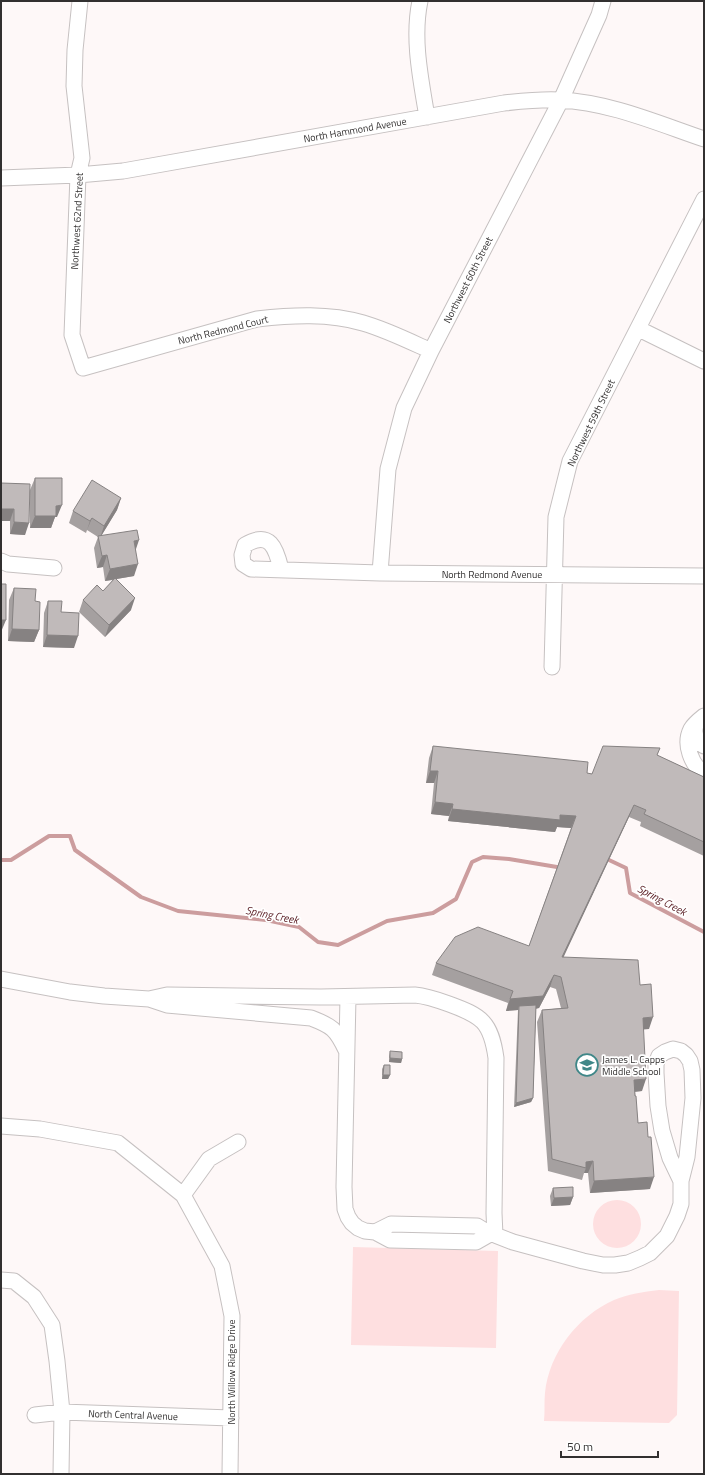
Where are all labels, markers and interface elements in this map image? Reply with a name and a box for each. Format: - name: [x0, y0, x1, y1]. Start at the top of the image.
- street label: North Hammond Avenue: [302, 114, 408, 146]
- street label: Northwest 62nd Street: [67, 172, 87, 270]
- street label: Northwest 60th Street: [440, 234, 497, 326]
- street label: North Redmond Court: [176, 311, 270, 348]
- street label: Northwest 59th Street: [563, 376, 619, 469]
- street label: North Redmond Avenue: [442, 567, 542, 582]
- water label: Spring Creek: [635, 880, 690, 920]
- water label: Spring Creek: [244, 902, 301, 928]
- school or university icon: James L. Capps Middle School: [574, 1052, 600, 1078]
- place label: James L. Capps Middle School: [602, 1052, 665, 1079]
- street label: North Willow Ridge Drive: [224, 1319, 239, 1425]
- street label: North Central Avenue: [88, 1406, 178, 1424]
- scale bar: [561, 1433, 658, 1459]
- text: 50 m: [567, 1437, 593, 1456]

